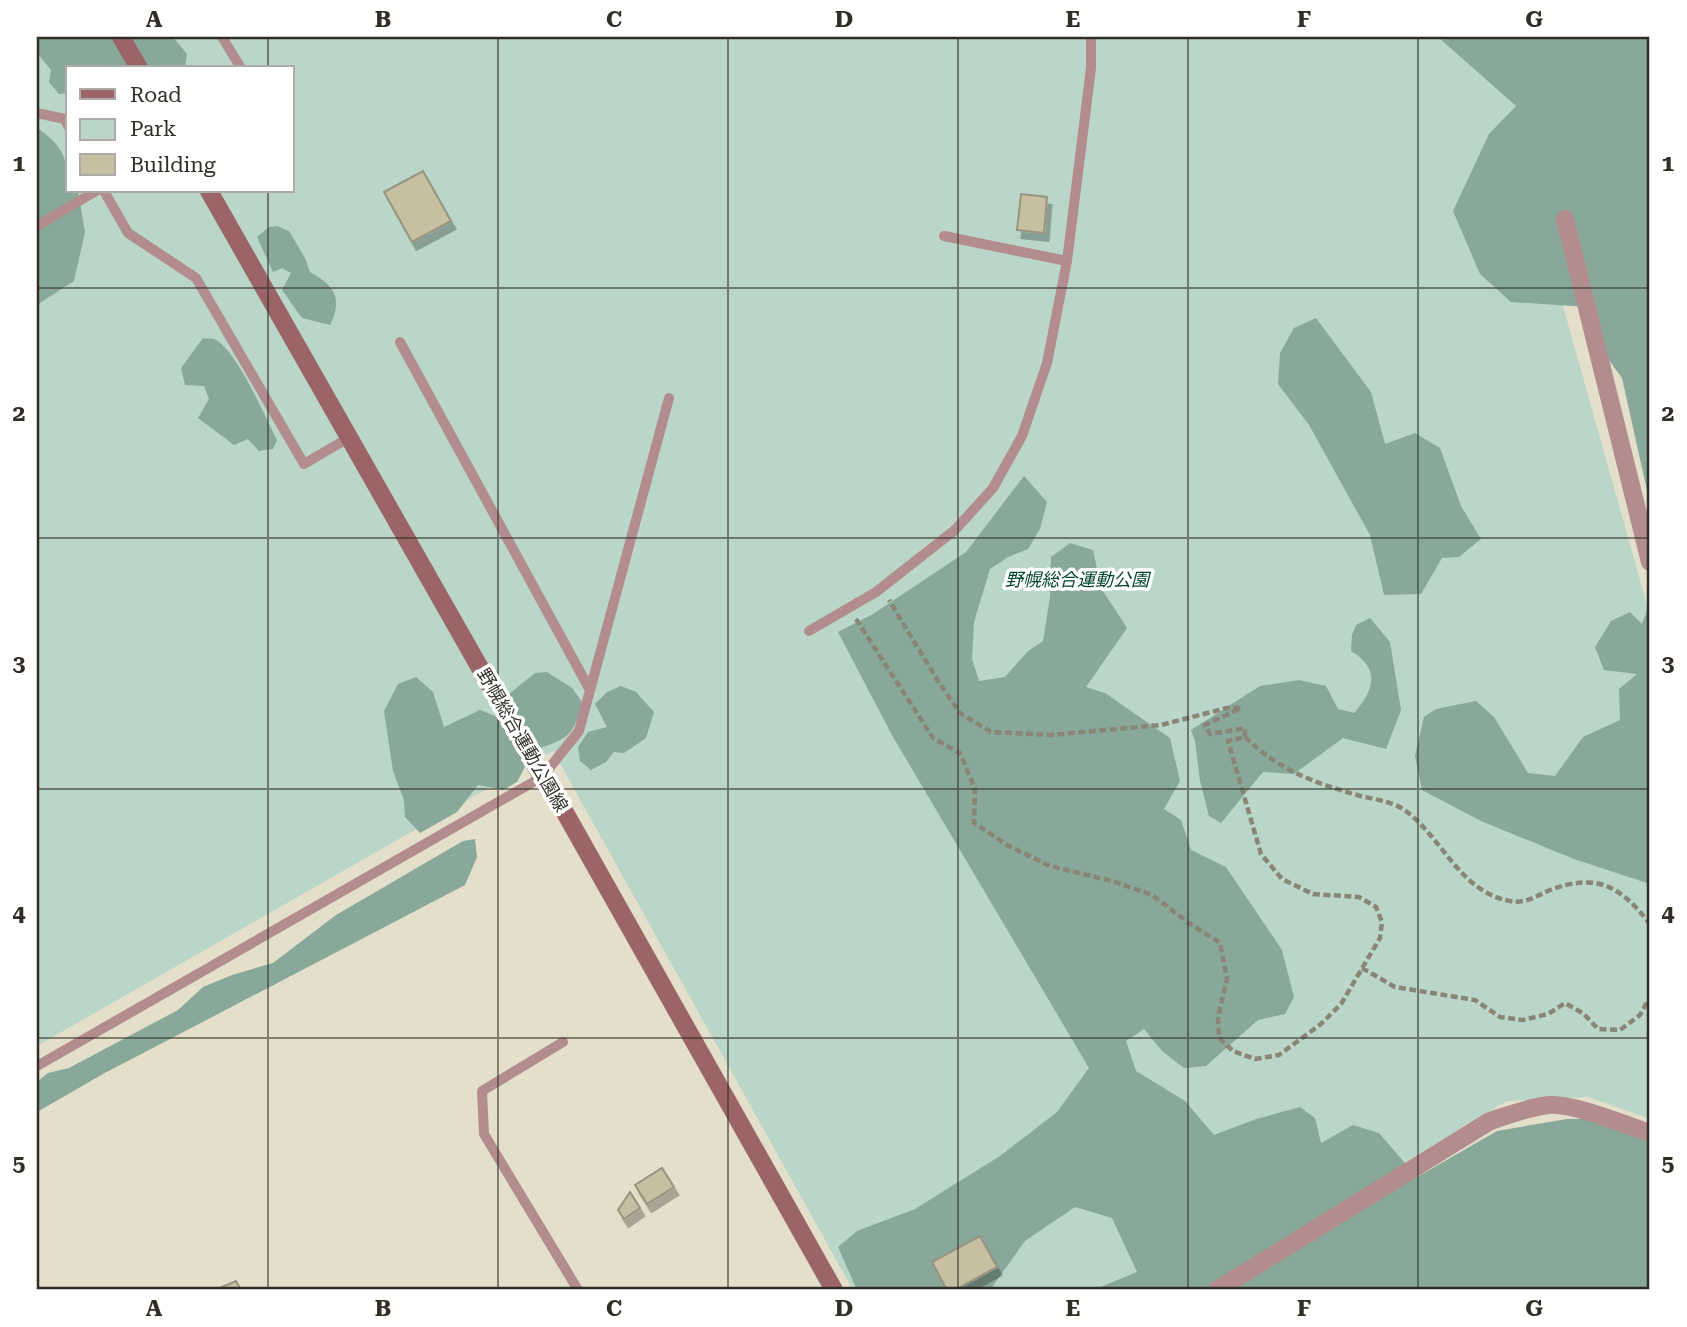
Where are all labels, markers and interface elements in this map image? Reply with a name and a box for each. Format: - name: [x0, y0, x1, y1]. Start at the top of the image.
- text: A: [146, 6, 163, 33]
- text: B: [375, 6, 391, 33]
- text: C: [606, 6, 622, 33]
- text: D: [835, 6, 853, 33]
- text: E: [1066, 6, 1080, 33]
- text: F: [1297, 6, 1311, 33]
- text: G: [1525, 6, 1543, 33]
- legend: [66, 66, 294, 192]
- text: Road: [130, 83, 182, 107]
- text: Park: [130, 117, 176, 141]
- text: 1: [13, 150, 26, 177]
- text: 1: [1662, 150, 1675, 177]
- text: Building: [130, 153, 216, 177]
- text: 2: [13, 400, 25, 427]
- text: 2: [1662, 400, 1674, 427]
- park label: 野幌総合運動公園: [1005, 569, 1152, 590]
- text: 3: [13, 650, 26, 677]
- text: 3: [1662, 650, 1675, 677]
- street label: 野幌総合運動公園線: [473, 665, 573, 815]
- text: 4: [13, 900, 26, 927]
- text: 4: [1662, 900, 1675, 927]
- text: 5: [13, 1150, 26, 1177]
- text: 5: [1662, 1150, 1675, 1177]
- text: A: [146, 1295, 163, 1322]
- text: B: [375, 1295, 391, 1322]
- text: C: [606, 1295, 622, 1322]
- text: D: [835, 1295, 853, 1322]
- text: E: [1066, 1295, 1080, 1322]
- text: F: [1297, 1295, 1311, 1322]
- text: G: [1525, 1295, 1543, 1322]

